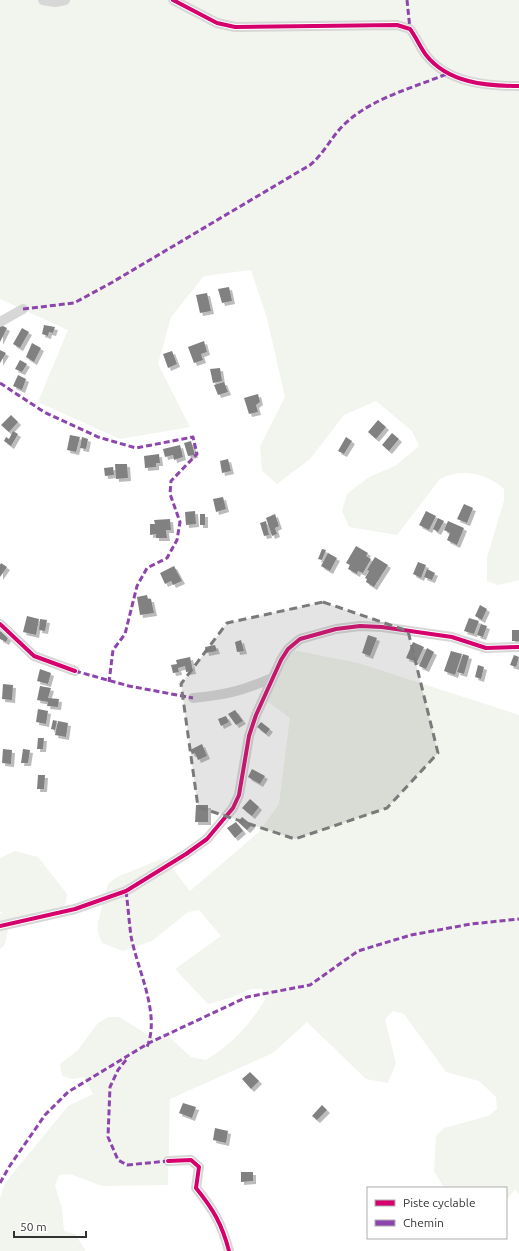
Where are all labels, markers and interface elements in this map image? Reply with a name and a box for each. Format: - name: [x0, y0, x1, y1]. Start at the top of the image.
- legend: [367, 1187, 507, 1239]
- text: Piste cyclable: [403, 1196, 476, 1209]
- scale bar: [14, 1213, 86, 1239]
- text: Chemin: [403, 1216, 444, 1229]
- text: 50 m: [20, 1220, 47, 1233]

